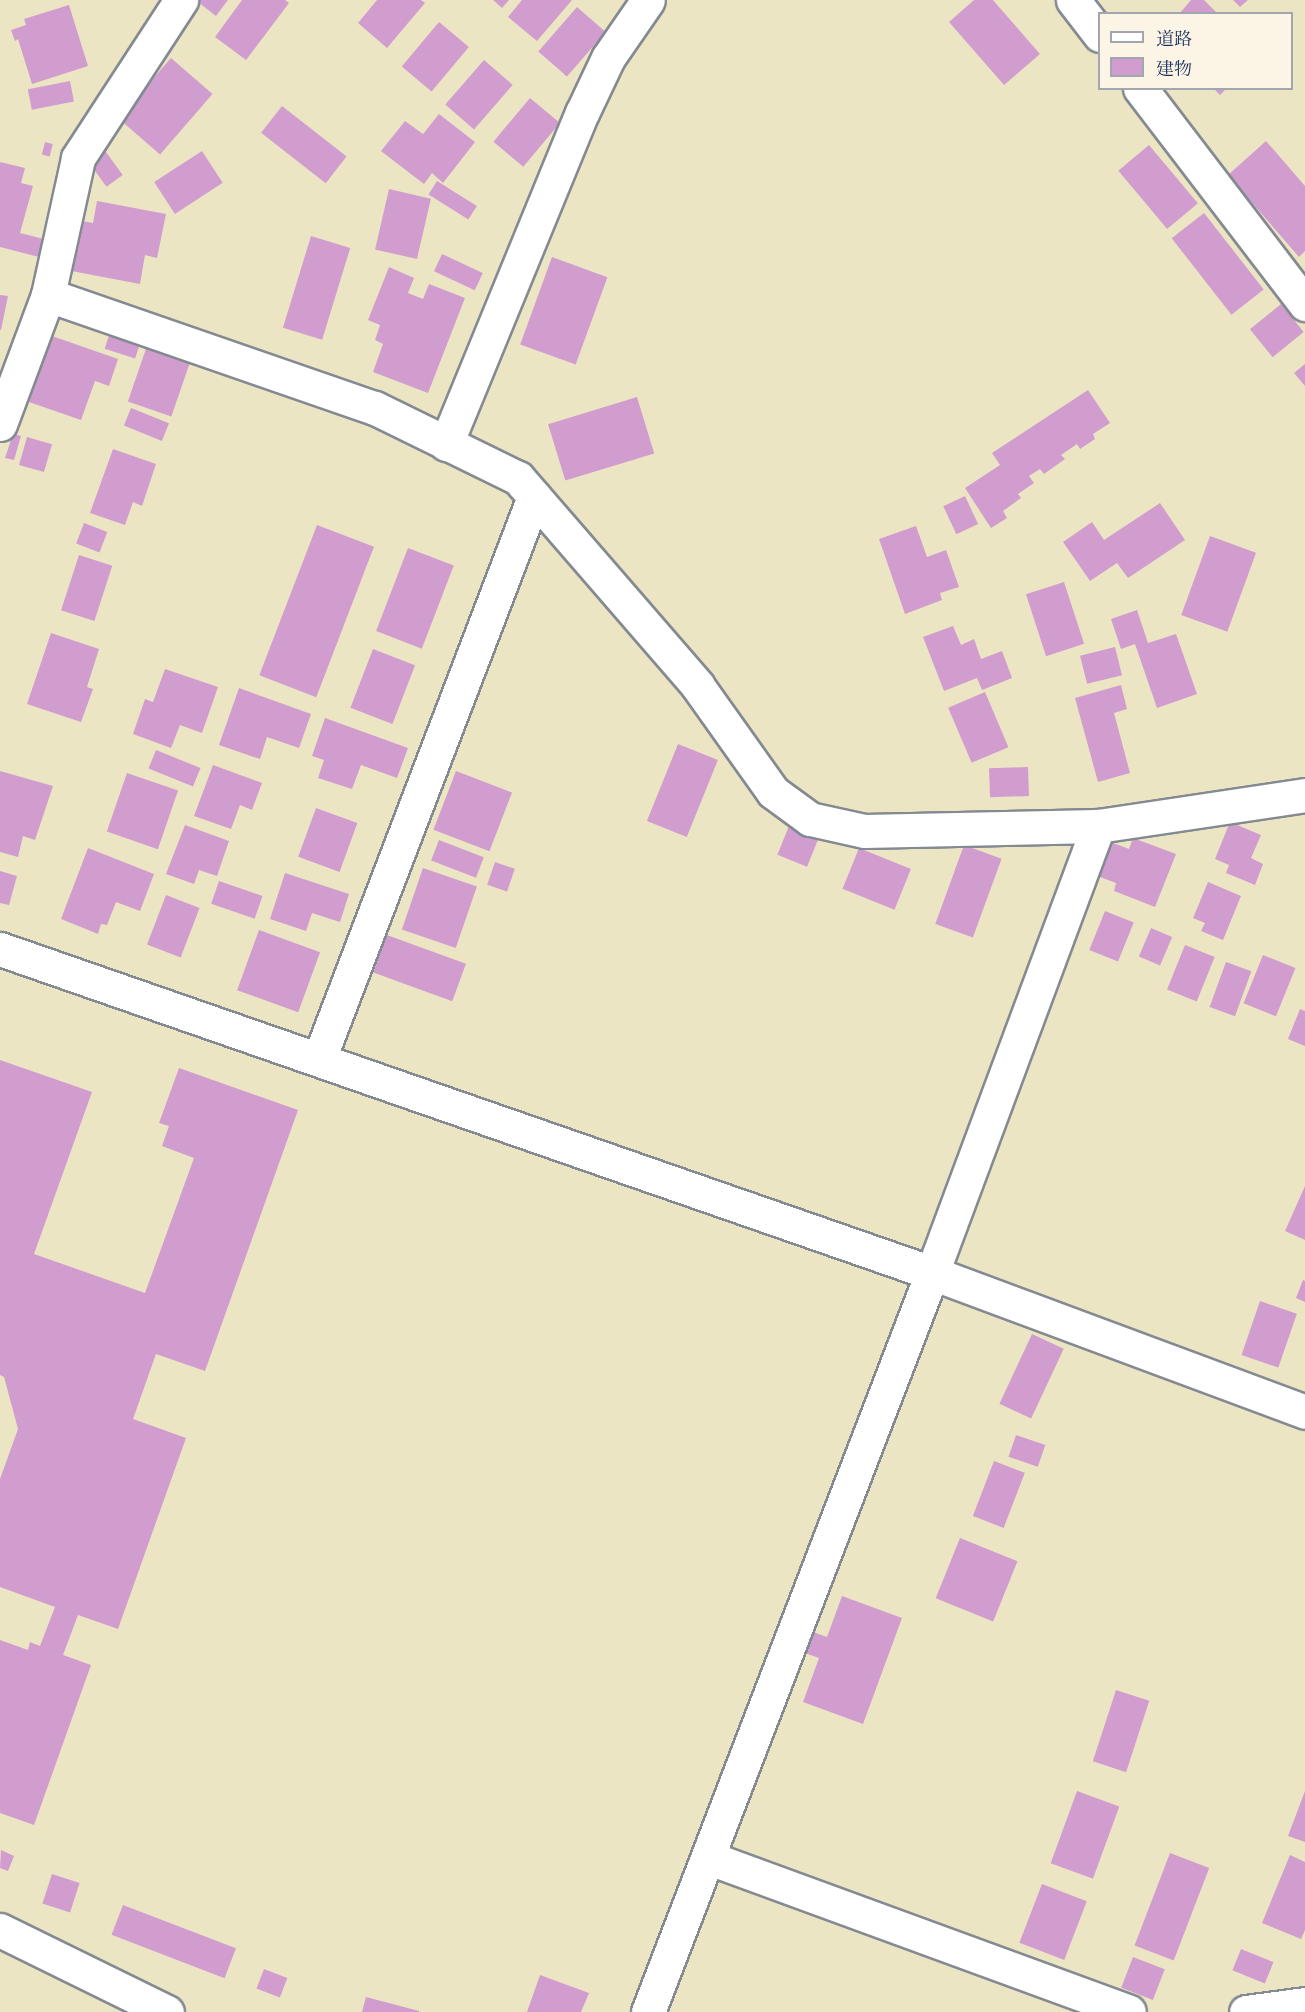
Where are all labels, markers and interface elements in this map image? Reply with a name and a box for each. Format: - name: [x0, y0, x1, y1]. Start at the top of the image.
- legend: [1098, 12, 1293, 90]
- text: 道路: [1156, 29, 1192, 50]
- text: 建物: [1156, 59, 1192, 80]

